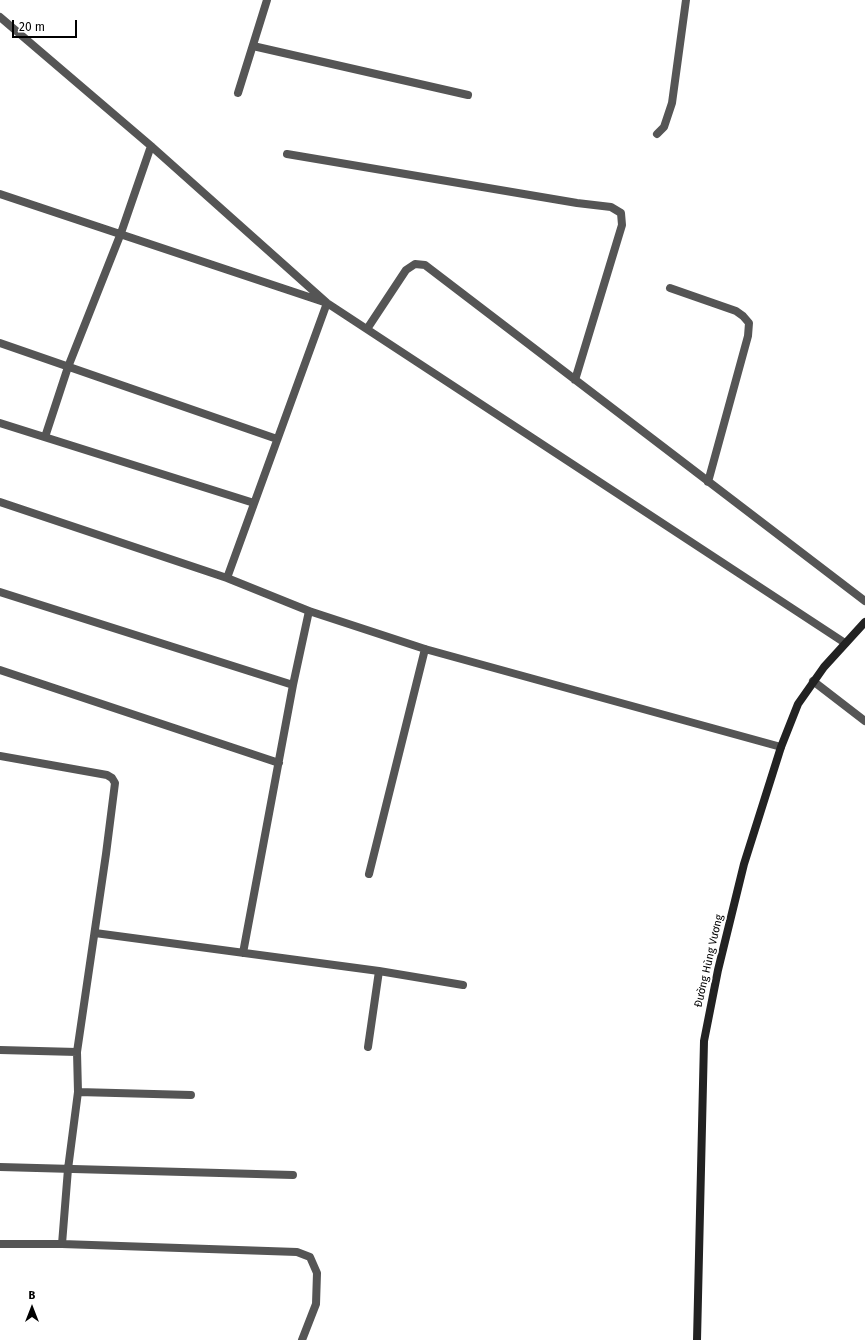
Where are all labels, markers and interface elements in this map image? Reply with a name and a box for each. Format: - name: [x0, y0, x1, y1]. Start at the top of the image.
- scale bar: [14, 12, 79, 38]
- text: 20 m: [19, 20, 45, 34]
- street label: Đường Hùng Vương: [692, 913, 726, 1009]
- north arrow: [12, 1288, 52, 1328]
- text: B: [29, 1289, 35, 1302]

